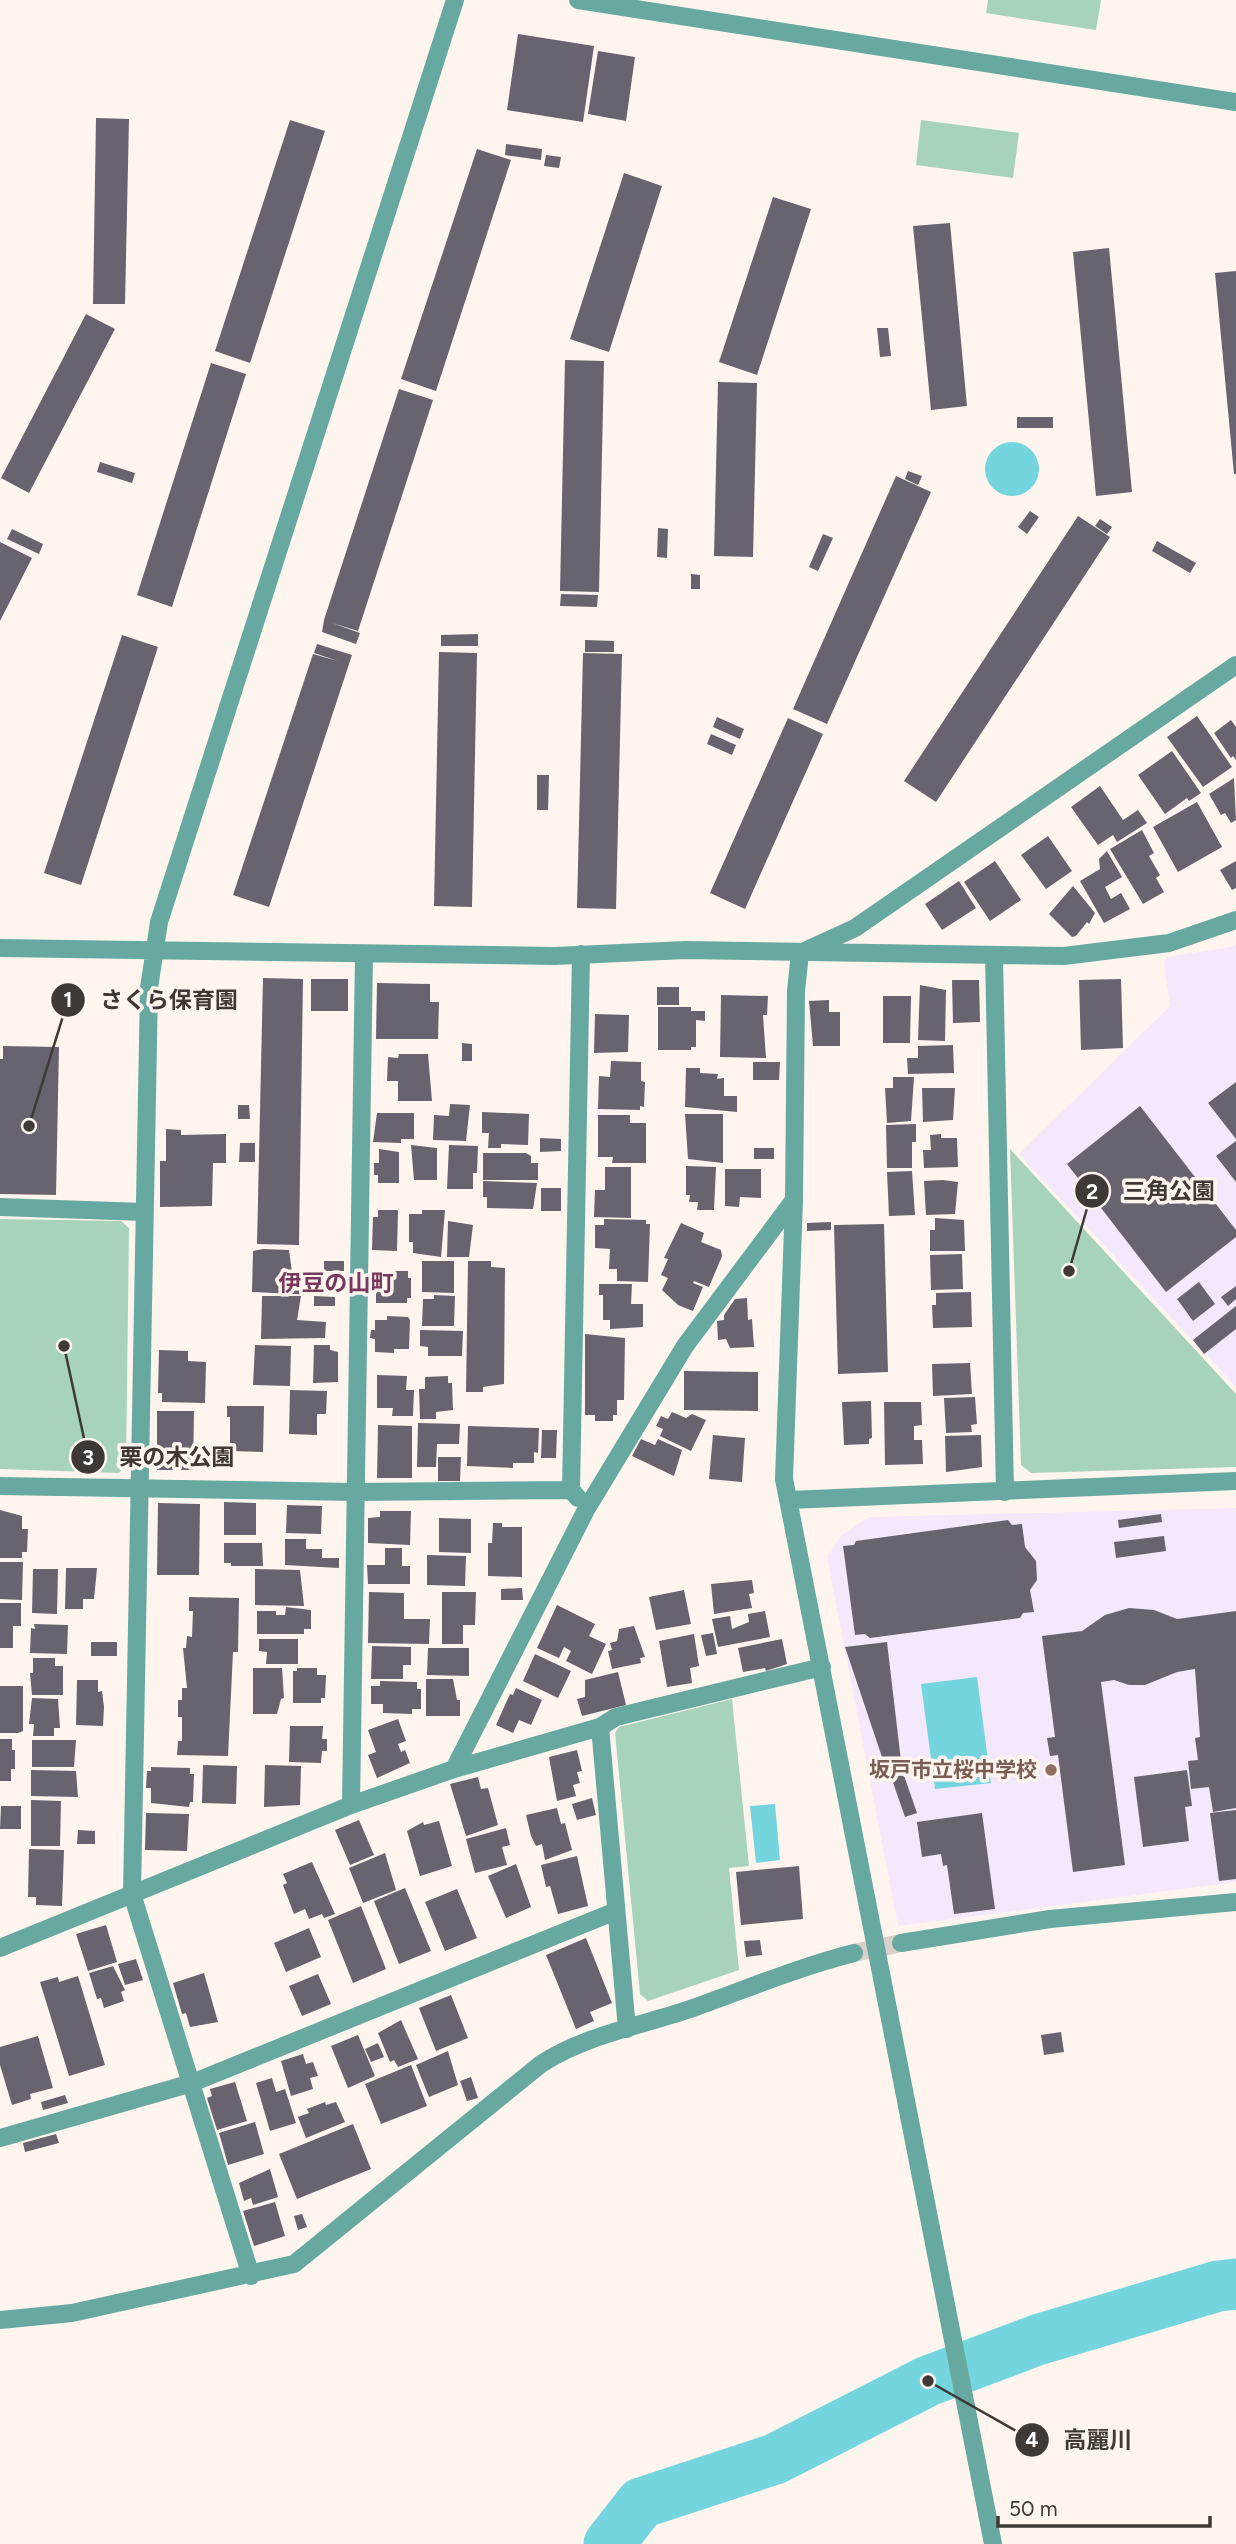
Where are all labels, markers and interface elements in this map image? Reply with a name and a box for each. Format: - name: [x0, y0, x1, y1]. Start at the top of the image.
- callout: さくら保育園: [51, 978, 252, 1022]
- text: さくら保育園: [100, 986, 238, 1014]
- text: 1: [64, 987, 72, 1012]
- callout: 三角公園: [1074, 1169, 1229, 1213]
- text: 三角公園: [1123, 1177, 1215, 1205]
- text: 2: [1086, 1179, 1098, 1204]
- district label: 伊豆の山町: [279, 1269, 394, 1297]
- callout: 栗の木公園: [71, 1435, 249, 1479]
- text: 栗の木公園: [120, 1443, 235, 1471]
- text: 3: [82, 1445, 94, 1470]
- place label: 坂戸市立桜中学校: [869, 1757, 1037, 1782]
- marker: 坂戸市立桜中学校: [1043, 1762, 1059, 1778]
- callout: 高麗川: [1014, 2418, 1146, 2462]
- text: 高麗川: [1064, 2426, 1133, 2454]
- text: 4: [1025, 2427, 1039, 2452]
- scale bar: [998, 2484, 1210, 2528]
- text: 50 m: [1009, 2496, 1058, 2521]

